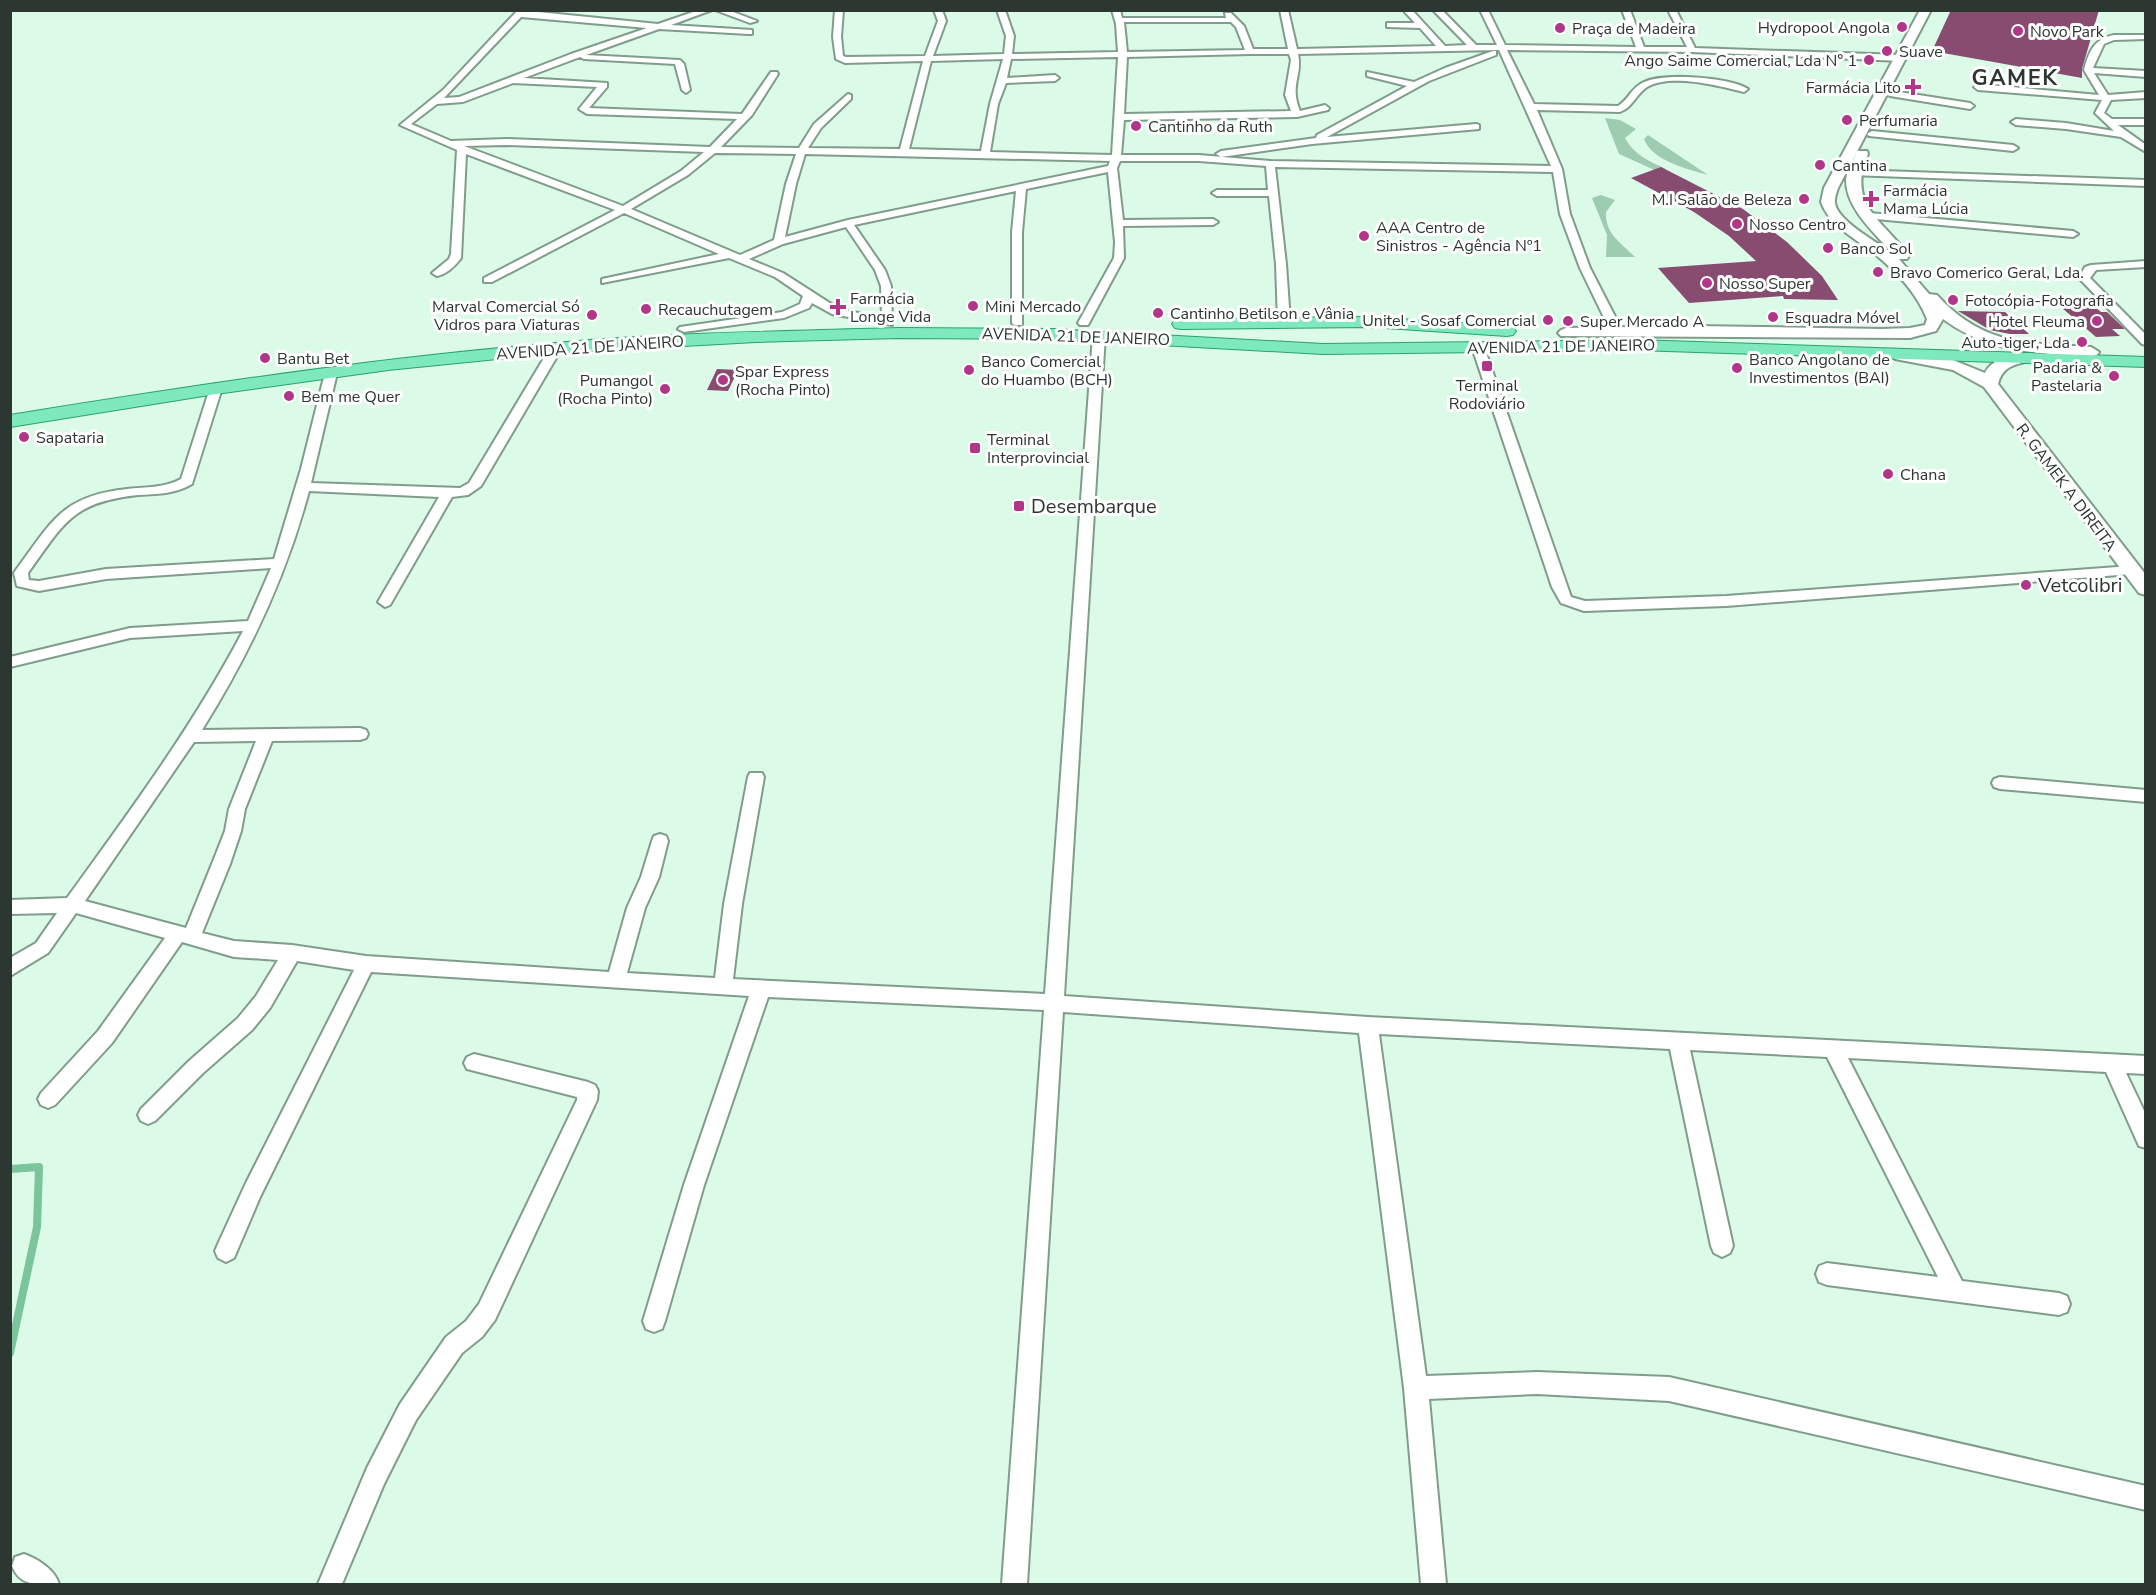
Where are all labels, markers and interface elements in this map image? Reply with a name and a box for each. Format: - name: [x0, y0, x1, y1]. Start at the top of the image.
- place label: Hydropool Angola: [1758, 17, 1890, 39]
- place label: Praça de Madeira: [1572, 18, 1696, 40]
- marker: Hydropool Angola: [1895, 20, 1909, 34]
- marker: Praça de Madeira: [1553, 21, 1567, 35]
- place label: Novo Park: [2030, 21, 2105, 43]
- marker: Novo Park: [2011, 24, 2025, 38]
- place label: Suave: [1899, 41, 1943, 63]
- marker: Suave: [1880, 44, 1894, 58]
- place label: Ango Saime Comercial, Lda N° 1: [1624, 50, 1857, 72]
- marker: Ango Saime Comercial, Lda N° 1: [1862, 53, 1876, 67]
- district label: GAMEK: [1972, 63, 2058, 93]
- place label: Farmácia Lito: [1806, 77, 1901, 99]
- marker: Farmácia Lito: [1906, 80, 1920, 94]
- place label: Perfumaria: [1859, 110, 1938, 132]
- marker: Perfumaria: [1840, 113, 1854, 127]
- place label: Cantinho da Ruth: [1148, 116, 1273, 138]
- marker: Cantinho da Ruth: [1129, 119, 1143, 133]
- place label: Cantina: [1832, 155, 1887, 177]
- marker: Cantina: [1813, 158, 1827, 172]
- place label: Farmácia Mama Lúcia: [1883, 180, 1969, 220]
- place label: M.I Salão de Beleza: [1652, 189, 1792, 211]
- marker: M.I Salão de Beleza: [1797, 192, 1811, 206]
- marker: Farmácia Mama Lúcia: [1864, 192, 1878, 206]
- place label: Nosso Centro: [1749, 214, 1846, 236]
- place label: AAA Centro de Sinistros - Agência Nº1: [1376, 217, 1542, 257]
- marker: Nosso Centro: [1730, 217, 1744, 231]
- marker: AAA Centro de Sinistros - Agência Nº1: [1357, 229, 1371, 243]
- place label: Banco Sol: [1840, 238, 1912, 260]
- marker: Banco Sol: [1821, 241, 1835, 255]
- place label: Bravo Comerico Geral, Lda.: [1890, 262, 2084, 284]
- marker: Bravo Comerico Geral, Lda.: [1871, 265, 1885, 279]
- place label: Nosso Super: [1719, 273, 1811, 295]
- marker: Nosso Super: [1700, 276, 1714, 290]
- place label: Farmácia Longe Vida: [850, 288, 931, 328]
- place label: Fotocópia-Fotografia: [1965, 290, 2114, 312]
- marker: Fotocópia-Fotografia: [1946, 293, 1960, 307]
- place label: Marval Comercial Só Vidros para Viaturas: [432, 296, 580, 336]
- place label: Mini Mercado: [985, 296, 1081, 318]
- place label: Recauchutagem: [658, 299, 773, 321]
- marker: Mini Mercado: [966, 299, 980, 313]
- marker: Farmácia Longe Vida: [831, 300, 845, 314]
- marker: Recauchutagem: [639, 302, 653, 316]
- place label: Cantinho Betilson e Vânia: [1170, 303, 1354, 325]
- marker: Cantinho Betilson e Vânia: [1151, 306, 1165, 320]
- place label: Esquadra Móvel: [1785, 307, 1900, 329]
- marker: Marval Comercial Só Vidros para Viaturas: [585, 308, 599, 322]
- place label: Unitel - Sosaf Comercial: [1362, 310, 1536, 332]
- marker: Esquadra Móvel: [1766, 310, 1780, 324]
- place label: Super Mercado A: [1580, 311, 1704, 333]
- place label: Hotel Fleuma: [1988, 311, 2085, 333]
- marker: Unitel - Sosaf Comercial: [1541, 313, 1555, 327]
- marker: Super Mercado A: [1561, 314, 1575, 328]
- marker: Hotel Fleuma: [2090, 314, 2104, 328]
- street label: AVENIDA 21 DE JANEIRO: [982, 323, 1170, 351]
- street label: AVENIDA 21 DE JANEIRO: [495, 330, 685, 366]
- place label: Auto-tiger, Lda: [1961, 332, 2070, 354]
- street label: AVENIDA 21 DE JANEIRO: [1467, 334, 1655, 360]
- marker: Auto-tiger, Lda: [2075, 335, 2089, 349]
- place label: Bantu Bet: [277, 348, 349, 370]
- place label: Banco Angolano de Investimentos (BAI): [1749, 349, 1890, 389]
- marker: Bantu Bet: [258, 351, 272, 365]
- place label: Banco Comercial do Huambo (BCH): [981, 351, 1113, 391]
- place label: Padaria & Pastelaria: [2031, 357, 2102, 397]
- marker: Terminal Rodoviário: [1480, 359, 1494, 373]
- place label: Spar Express (Rocha Pinto): [735, 361, 831, 401]
- marker: Banco Angolano de Investimentos (BAI): [1730, 361, 1744, 375]
- marker: Banco Comercial do Huambo (BCH): [962, 363, 976, 377]
- marker: Padaria & Pastelaria: [2107, 369, 2121, 383]
- place label: Pumangol (Rocha Pinto): [557, 370, 653, 410]
- marker: Spar Express (Rocha Pinto): [716, 373, 730, 387]
- place label: Terminal Rodoviário: [1449, 375, 1525, 415]
- marker: Pumangol (Rocha Pinto): [658, 382, 672, 396]
- place label: Bem me Quer: [301, 386, 400, 408]
- marker: Bem me Quer: [282, 389, 296, 403]
- street label: R. GAMEK A DIREITA: [2011, 419, 2122, 556]
- place label: Sapataria: [36, 427, 104, 449]
- place label: Terminal Interprovincial: [987, 429, 1089, 469]
- marker: Sapataria: [17, 430, 31, 444]
- marker: Terminal Interprovincial: [968, 441, 982, 455]
- place label: Chana: [1900, 464, 1946, 486]
- marker: Chana: [1881, 467, 1895, 481]
- place label: Desembarque: [1031, 493, 1157, 520]
- marker: Desembarque: [1012, 499, 1026, 513]
- place label: Vetcolibri: [2037, 572, 2122, 599]
- marker: Vetcolibri: [2019, 578, 2033, 592]

